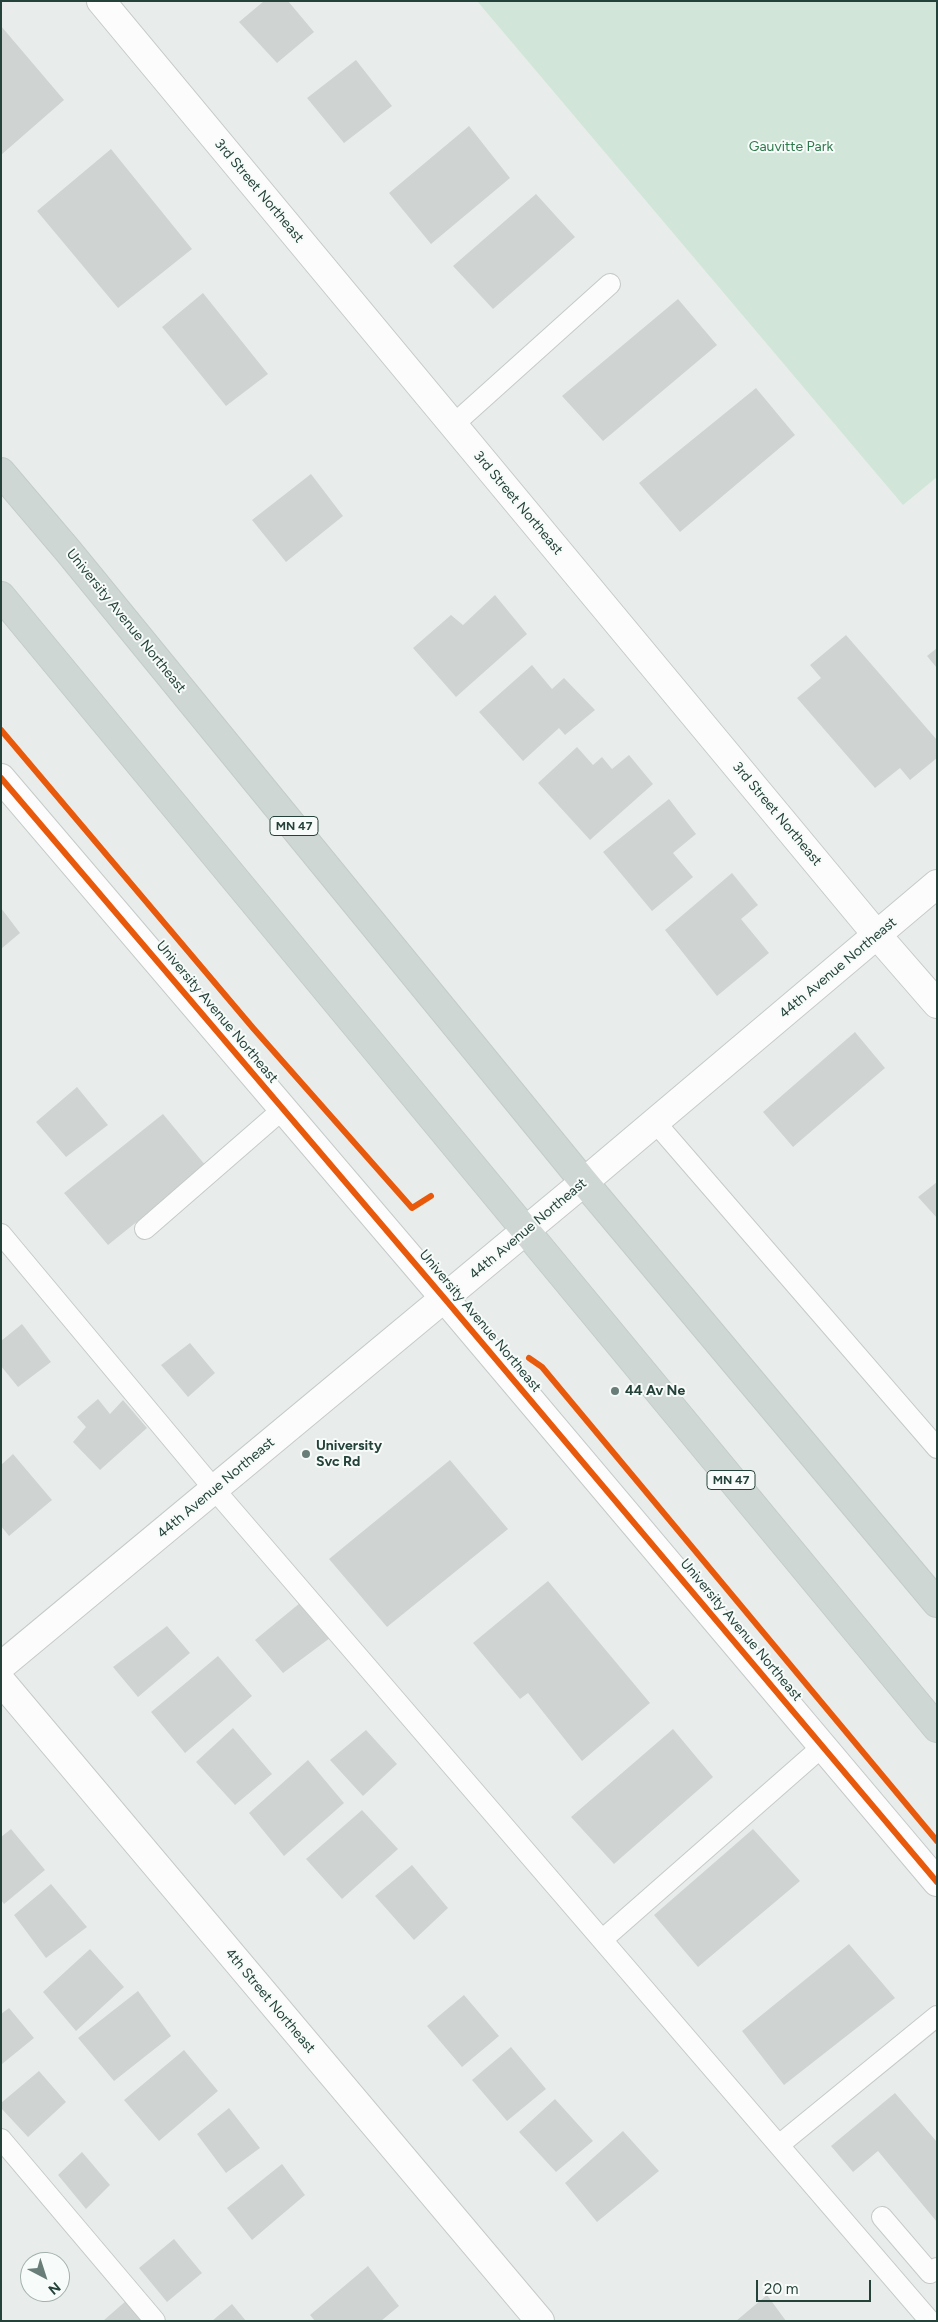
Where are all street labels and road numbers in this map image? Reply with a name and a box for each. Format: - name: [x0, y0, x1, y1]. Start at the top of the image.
- street label: 3rd Street Northeast: [211, 136, 307, 246]
- street label: 3rd Street Northeast: [470, 448, 566, 558]
- street label: University Avenue Northeast: [63, 546, 189, 696]
- street label: 3rd Street Northeast: [729, 759, 825, 869]
- road number: MN 47: [270, 816, 318, 836]
- street label: 44th Avenue Northeast: [776, 914, 900, 1022]
- street label: University Avenue Northeast: [153, 937, 281, 1087]
- street label: 44th Avenue Northeast: [466, 1175, 590, 1283]
- street label: University Avenue Northeast: [416, 1246, 544, 1396]
- street label: 44th Avenue Northeast: [154, 1434, 278, 1542]
- road number: MN 47: [707, 1470, 755, 1490]
- street label: University Avenue Northeast: [677, 1555, 805, 1705]
- street label: 4th Street Northeast: [221, 1945, 319, 2057]

